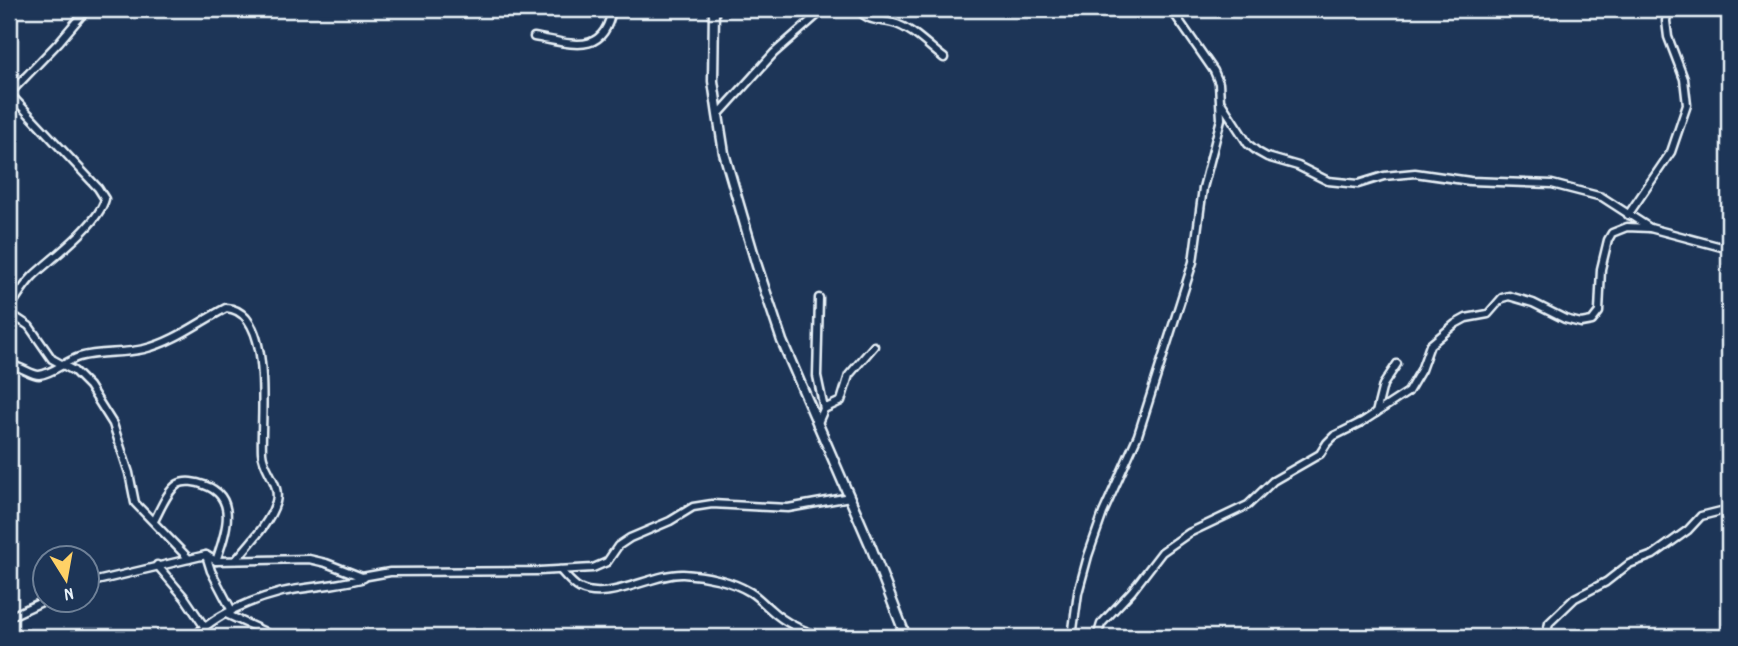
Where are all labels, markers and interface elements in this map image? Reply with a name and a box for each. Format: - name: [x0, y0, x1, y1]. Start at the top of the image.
- north arrow: [32, 544, 102, 614]
- text: N: [61, 578, 76, 606]

